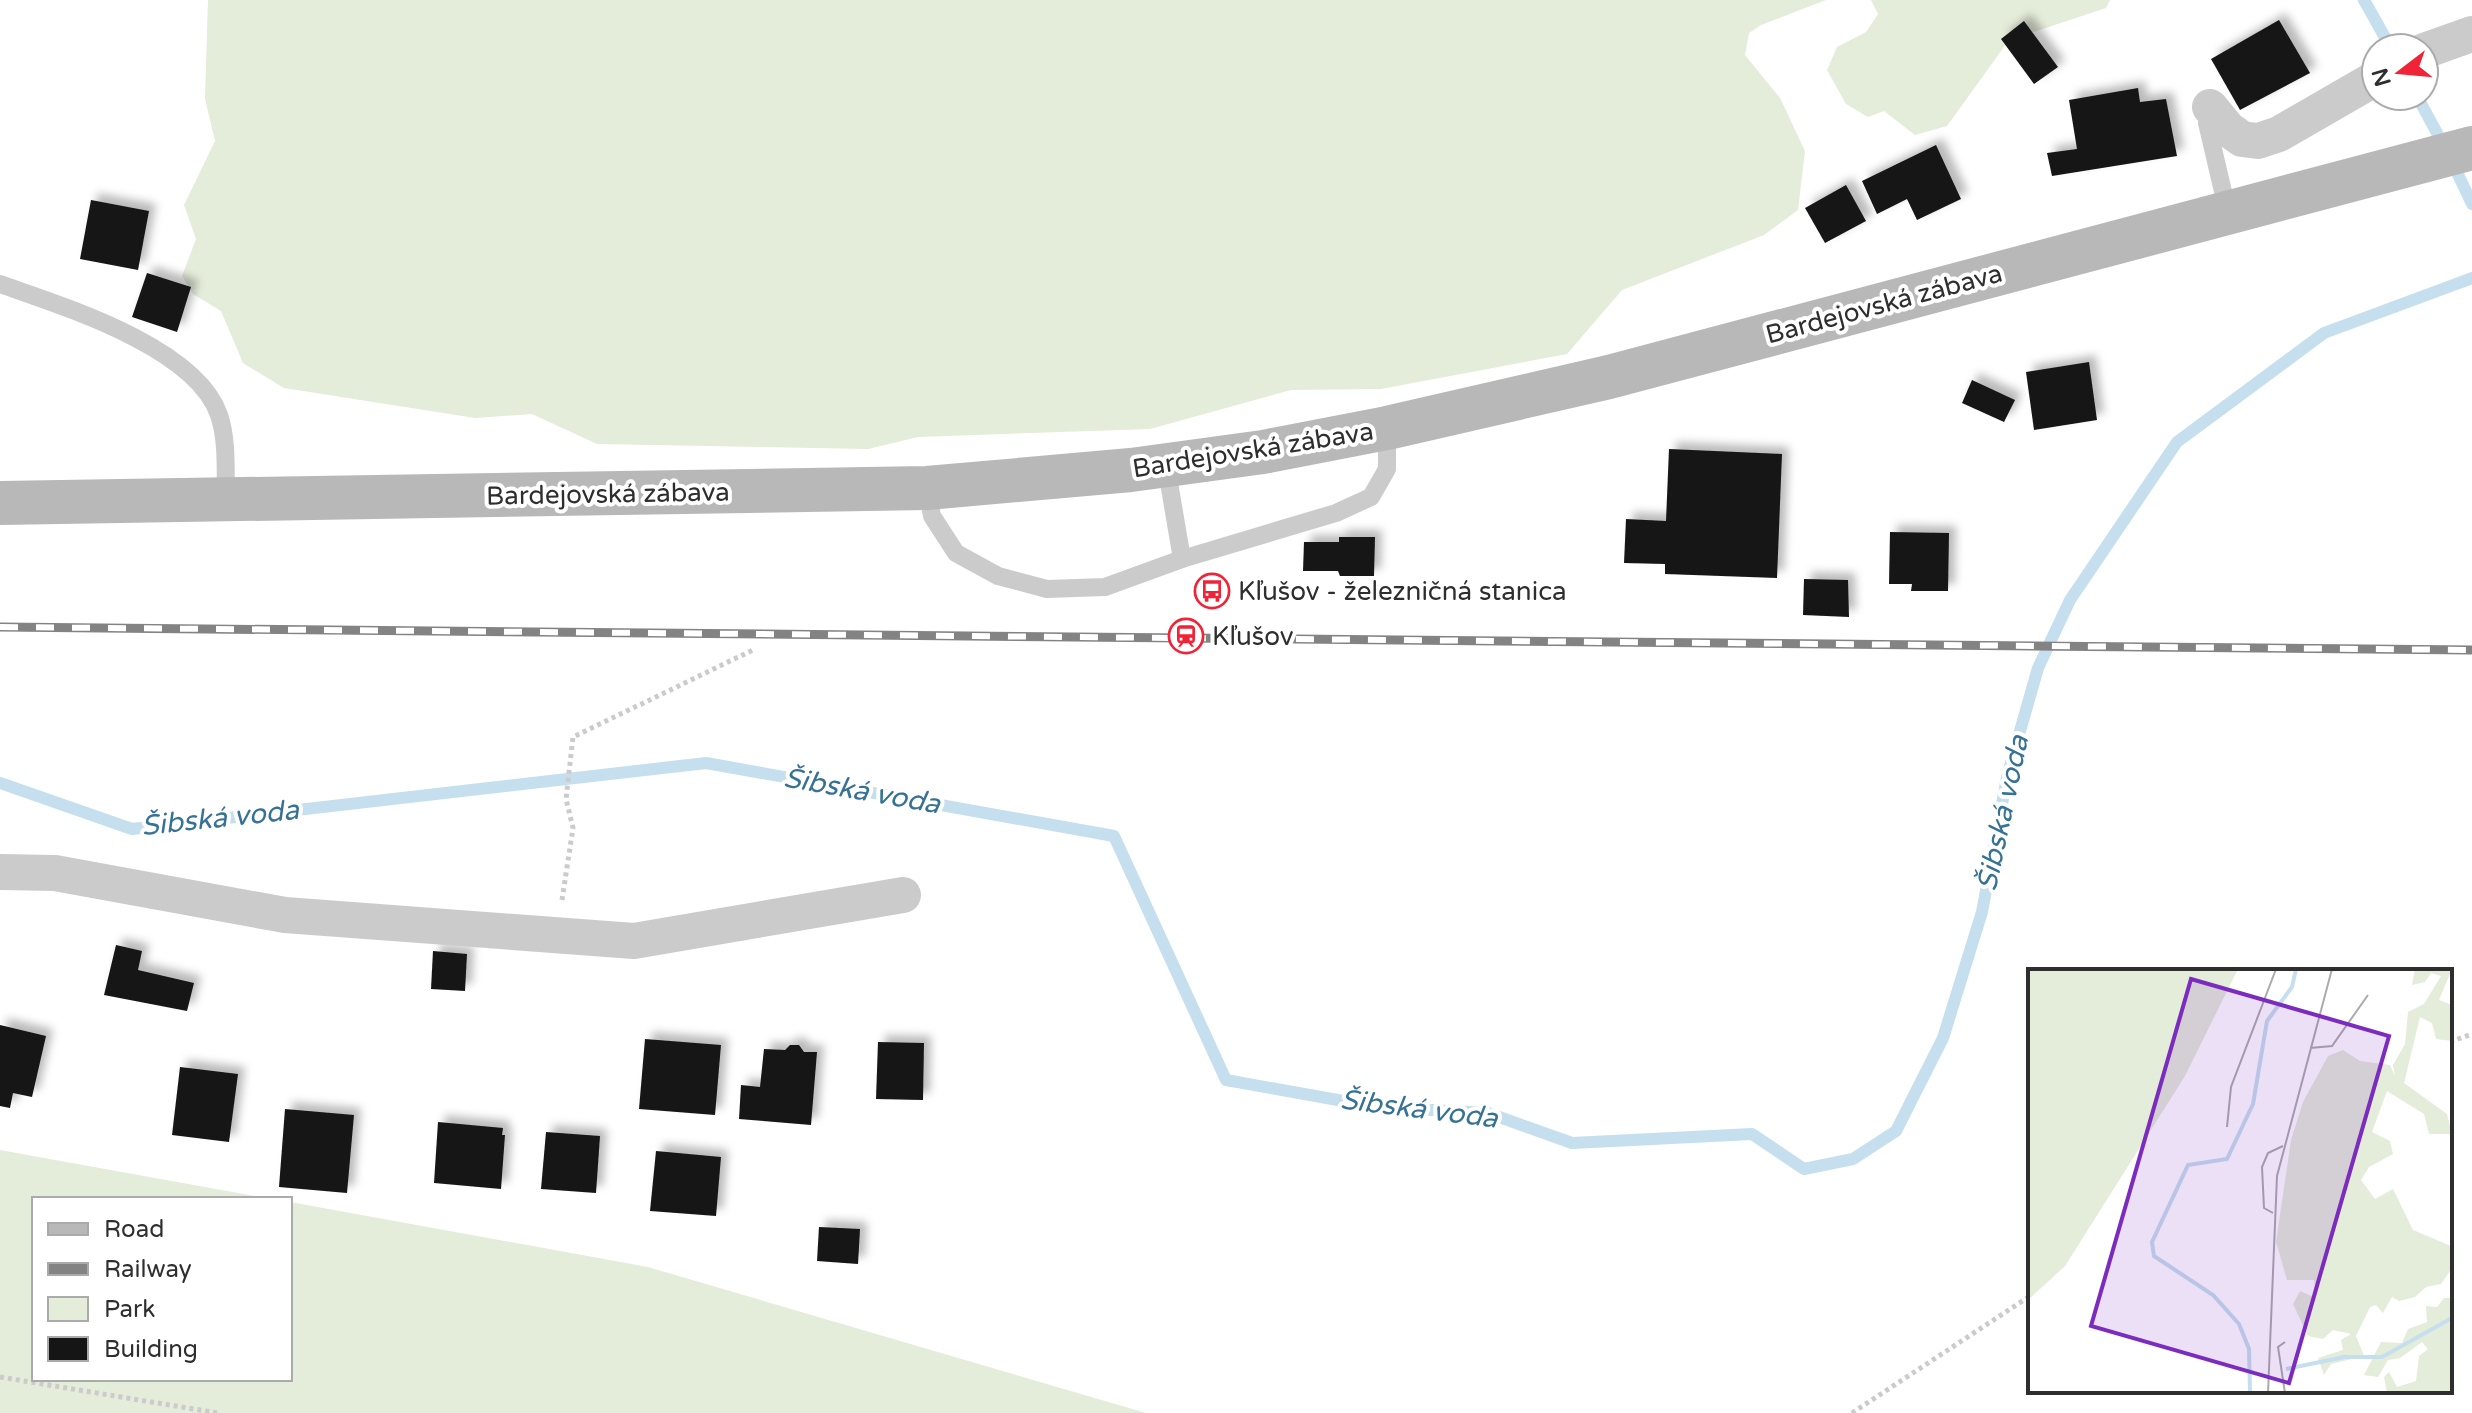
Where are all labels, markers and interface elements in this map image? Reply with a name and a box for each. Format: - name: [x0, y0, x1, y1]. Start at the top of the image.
- north arrow: [2360, 32, 2440, 112]
- text: N: [2367, 65, 2397, 89]
- street label: Bardejovská zábava: [1762, 257, 2006, 351]
- street label: Bardejovská zábava: [1130, 416, 1376, 484]
- street label: Bardejovská zábava: [486, 476, 730, 512]
- bus stop icon: Kľušov - železničná stanica: [1193, 572, 1231, 610]
- place label: Kľušov - železničná stanica: [1238, 576, 1567, 607]
- station icon: Kľušov: [1167, 617, 1205, 655]
- place label: Kľušov: [1212, 621, 1294, 652]
- water label: Šibská voda: [1970, 731, 2036, 894]
- water label: Šibská voda: [781, 761, 944, 822]
- water label: Šibská voda: [140, 793, 302, 843]
- inset map: [2028, 969, 2452, 1393]
- water label: Šibská voda: [1338, 1082, 1501, 1136]
- legend: [32, 1197, 292, 1381]
- text: Road: [104, 1215, 164, 1244]
- text: Railway: [104, 1255, 192, 1284]
- text: Park: [104, 1295, 155, 1324]
- text: Building: [104, 1335, 198, 1364]

